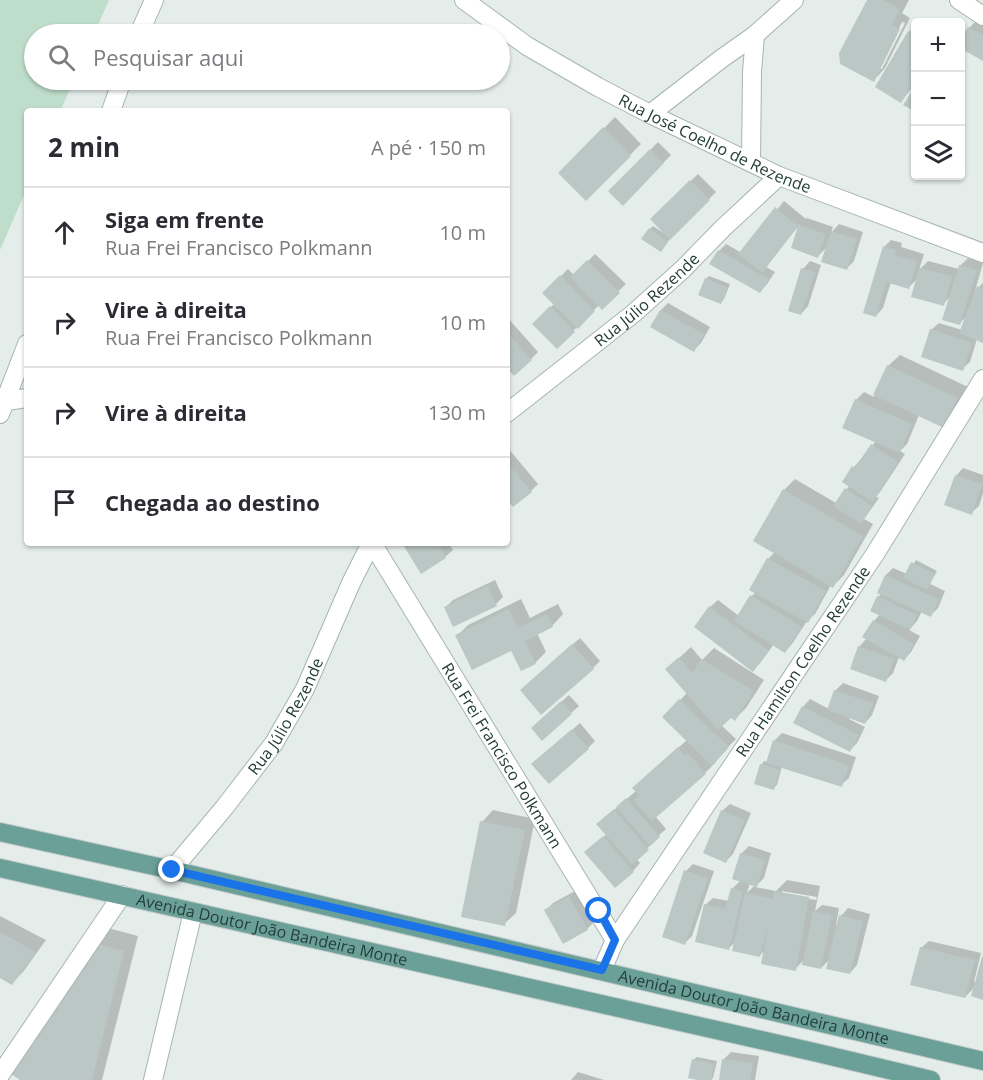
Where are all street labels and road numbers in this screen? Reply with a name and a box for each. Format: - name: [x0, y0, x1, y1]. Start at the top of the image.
- street label: Rua José Coelho de Rezende: [615, 89, 814, 198]
- street label: Rua Júlio Rezende: [590, 248, 704, 351]
- street label: Rua Hamilton Coelho Rezende: [730, 561, 875, 761]
- street label: Rua Júlio Rezende: [243, 654, 328, 779]
- street label: Rua Frei Francisco Polkmann: [437, 658, 567, 852]
- street label: Avenida Doutor João Bandeira Monte: [134, 888, 410, 971]
- street label: Avenida Doutor João Bandeira Monte: [616, 965, 892, 1050]

